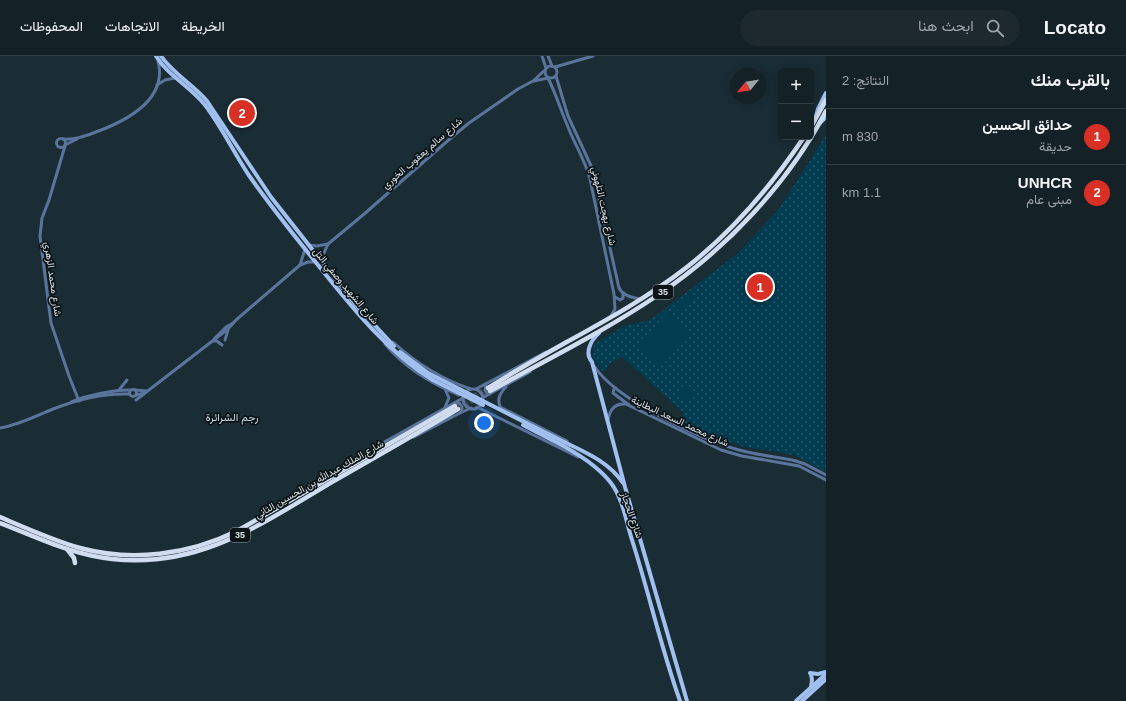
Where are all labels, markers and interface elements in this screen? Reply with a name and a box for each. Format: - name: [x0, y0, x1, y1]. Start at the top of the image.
- search box: [740, 10, 1020, 46]
- text: ابحث هنا: [918, 17, 974, 34]
- icon: search: [984, 17, 1006, 39]
- text: Locato: [1044, 17, 1106, 38]
- text: المحفوظات: [20, 18, 83, 34]
- text: الاتجاهات: [105, 18, 159, 34]
- text: الخريطة: [181, 18, 225, 34]
- north arrow: [730, 68, 766, 104]
- map controls: [778, 68, 814, 140]
- button: +: [778, 68, 814, 104]
- text: بالقرب منك: [1031, 71, 1110, 90]
- text: النتائج: 2: [842, 73, 889, 88]
- pin: 2: [229, 98, 255, 128]
- button: −: [778, 104, 814, 140]
- street label: شارع سالم يعقوب الخوري: [380, 115, 466, 193]
- text: حدائق الحسين: [982, 116, 1072, 133]
- text: 830 m: [842, 129, 878, 144]
- text: 1: [1093, 129, 1101, 144]
- text: حديقة: [1039, 139, 1072, 154]
- street label: شارع بهجت التلهوني: [587, 165, 618, 247]
- text: UNHCR: [1018, 174, 1072, 191]
- text: 1.1 km: [842, 185, 881, 200]
- text: 2: [1093, 185, 1101, 200]
- text: مبنى عام: [1026, 192, 1072, 207]
- street label: شارع محمد الزهري: [39, 241, 64, 317]
- street label: شارع الشهيد وصفي التل: [309, 246, 381, 328]
- pin: 1: [747, 272, 773, 302]
- road number: 35: [653, 285, 673, 299]
- street label: شارع محمد السعد البطاينة: [629, 394, 730, 449]
- district label: رجم الشرائرة: [205, 411, 259, 425]
- your location: [474, 413, 494, 433]
- street label: شارع الملك عبدالله بن الحسين الثاني: [253, 438, 387, 523]
- street label: شارع الحجاز: [618, 490, 645, 540]
- road number: 35: [230, 528, 250, 542]

